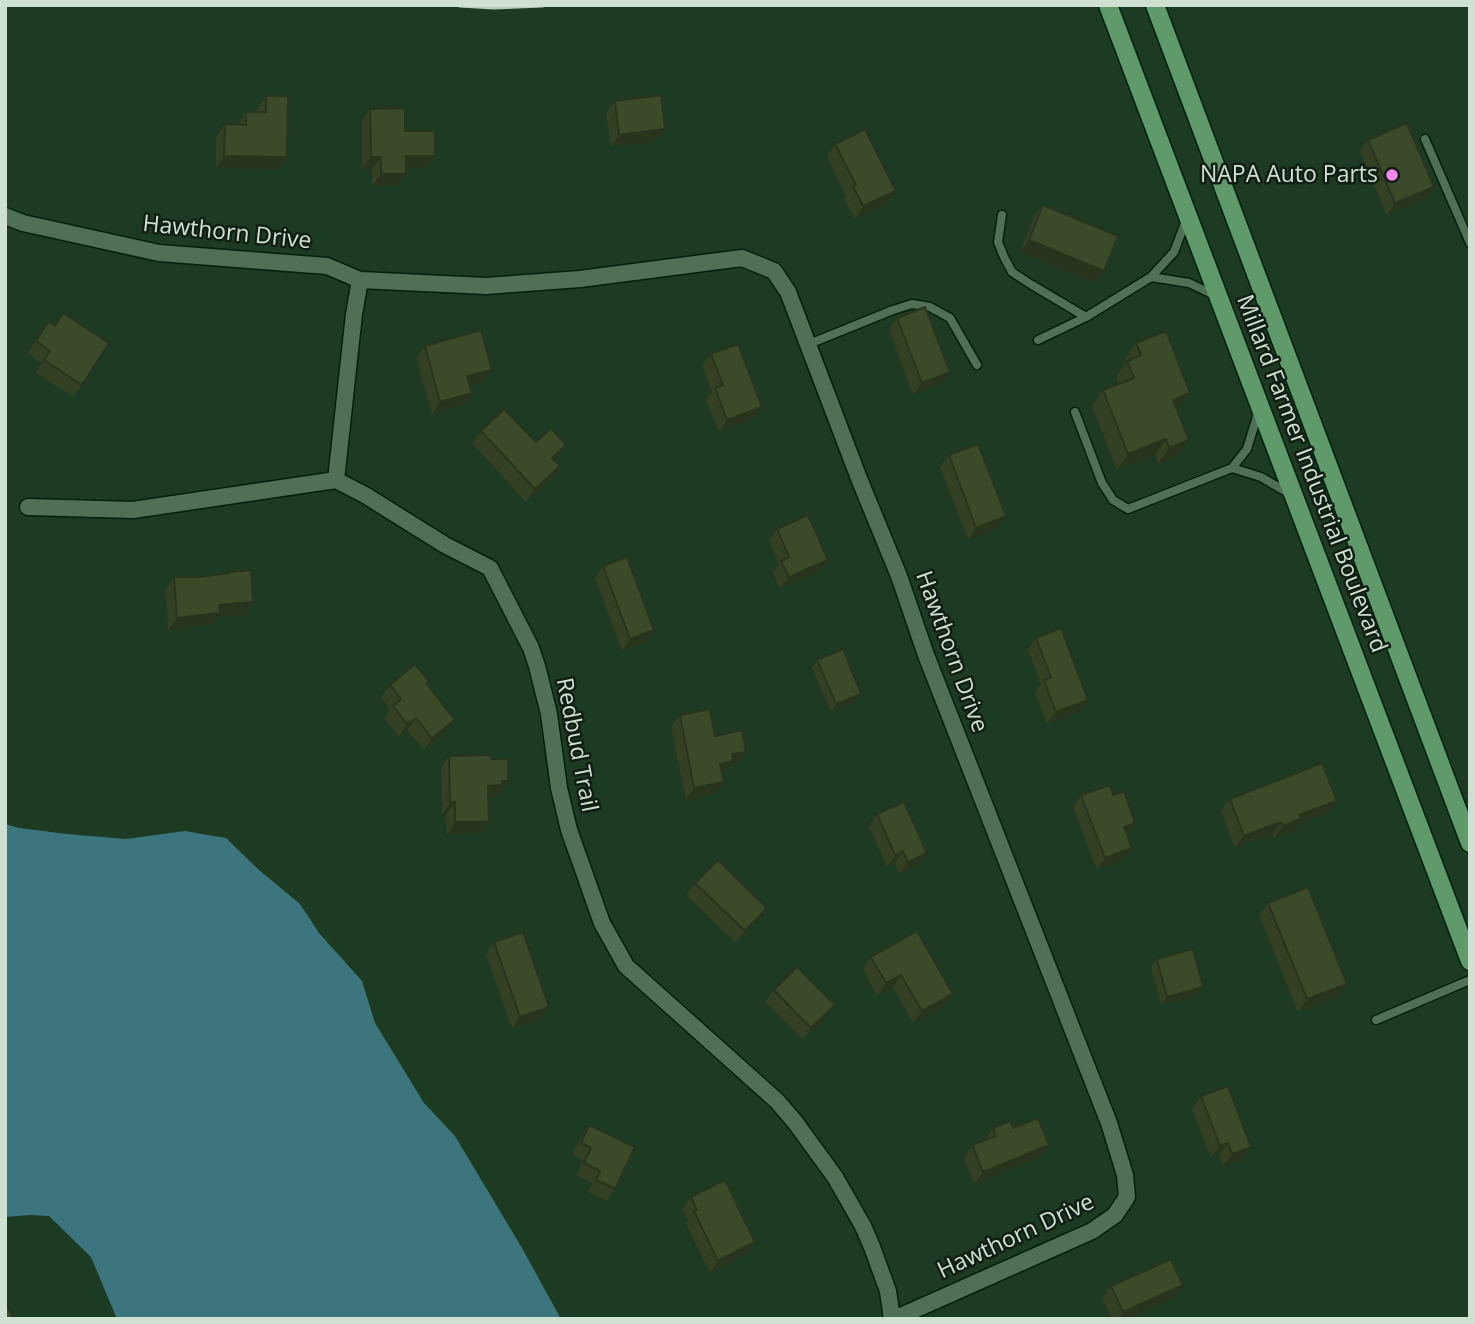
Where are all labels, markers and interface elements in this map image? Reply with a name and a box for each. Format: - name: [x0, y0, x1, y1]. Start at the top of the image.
- place label: NAPA Auto Parts: [1200, 161, 1378, 189]
- marker: NAPA Auto Parts: [1384, 167, 1400, 183]
- street label: Hawthorn Drive: [141, 210, 313, 256]
- street label: Millard Farmer Industrial Boulevard: [1230, 291, 1392, 657]
- street label: Hawthorn Drive: [909, 568, 993, 736]
- street label: Redbud Trail: [549, 676, 603, 814]
- street label: Hawthorn Drive: [933, 1189, 1099, 1285]

